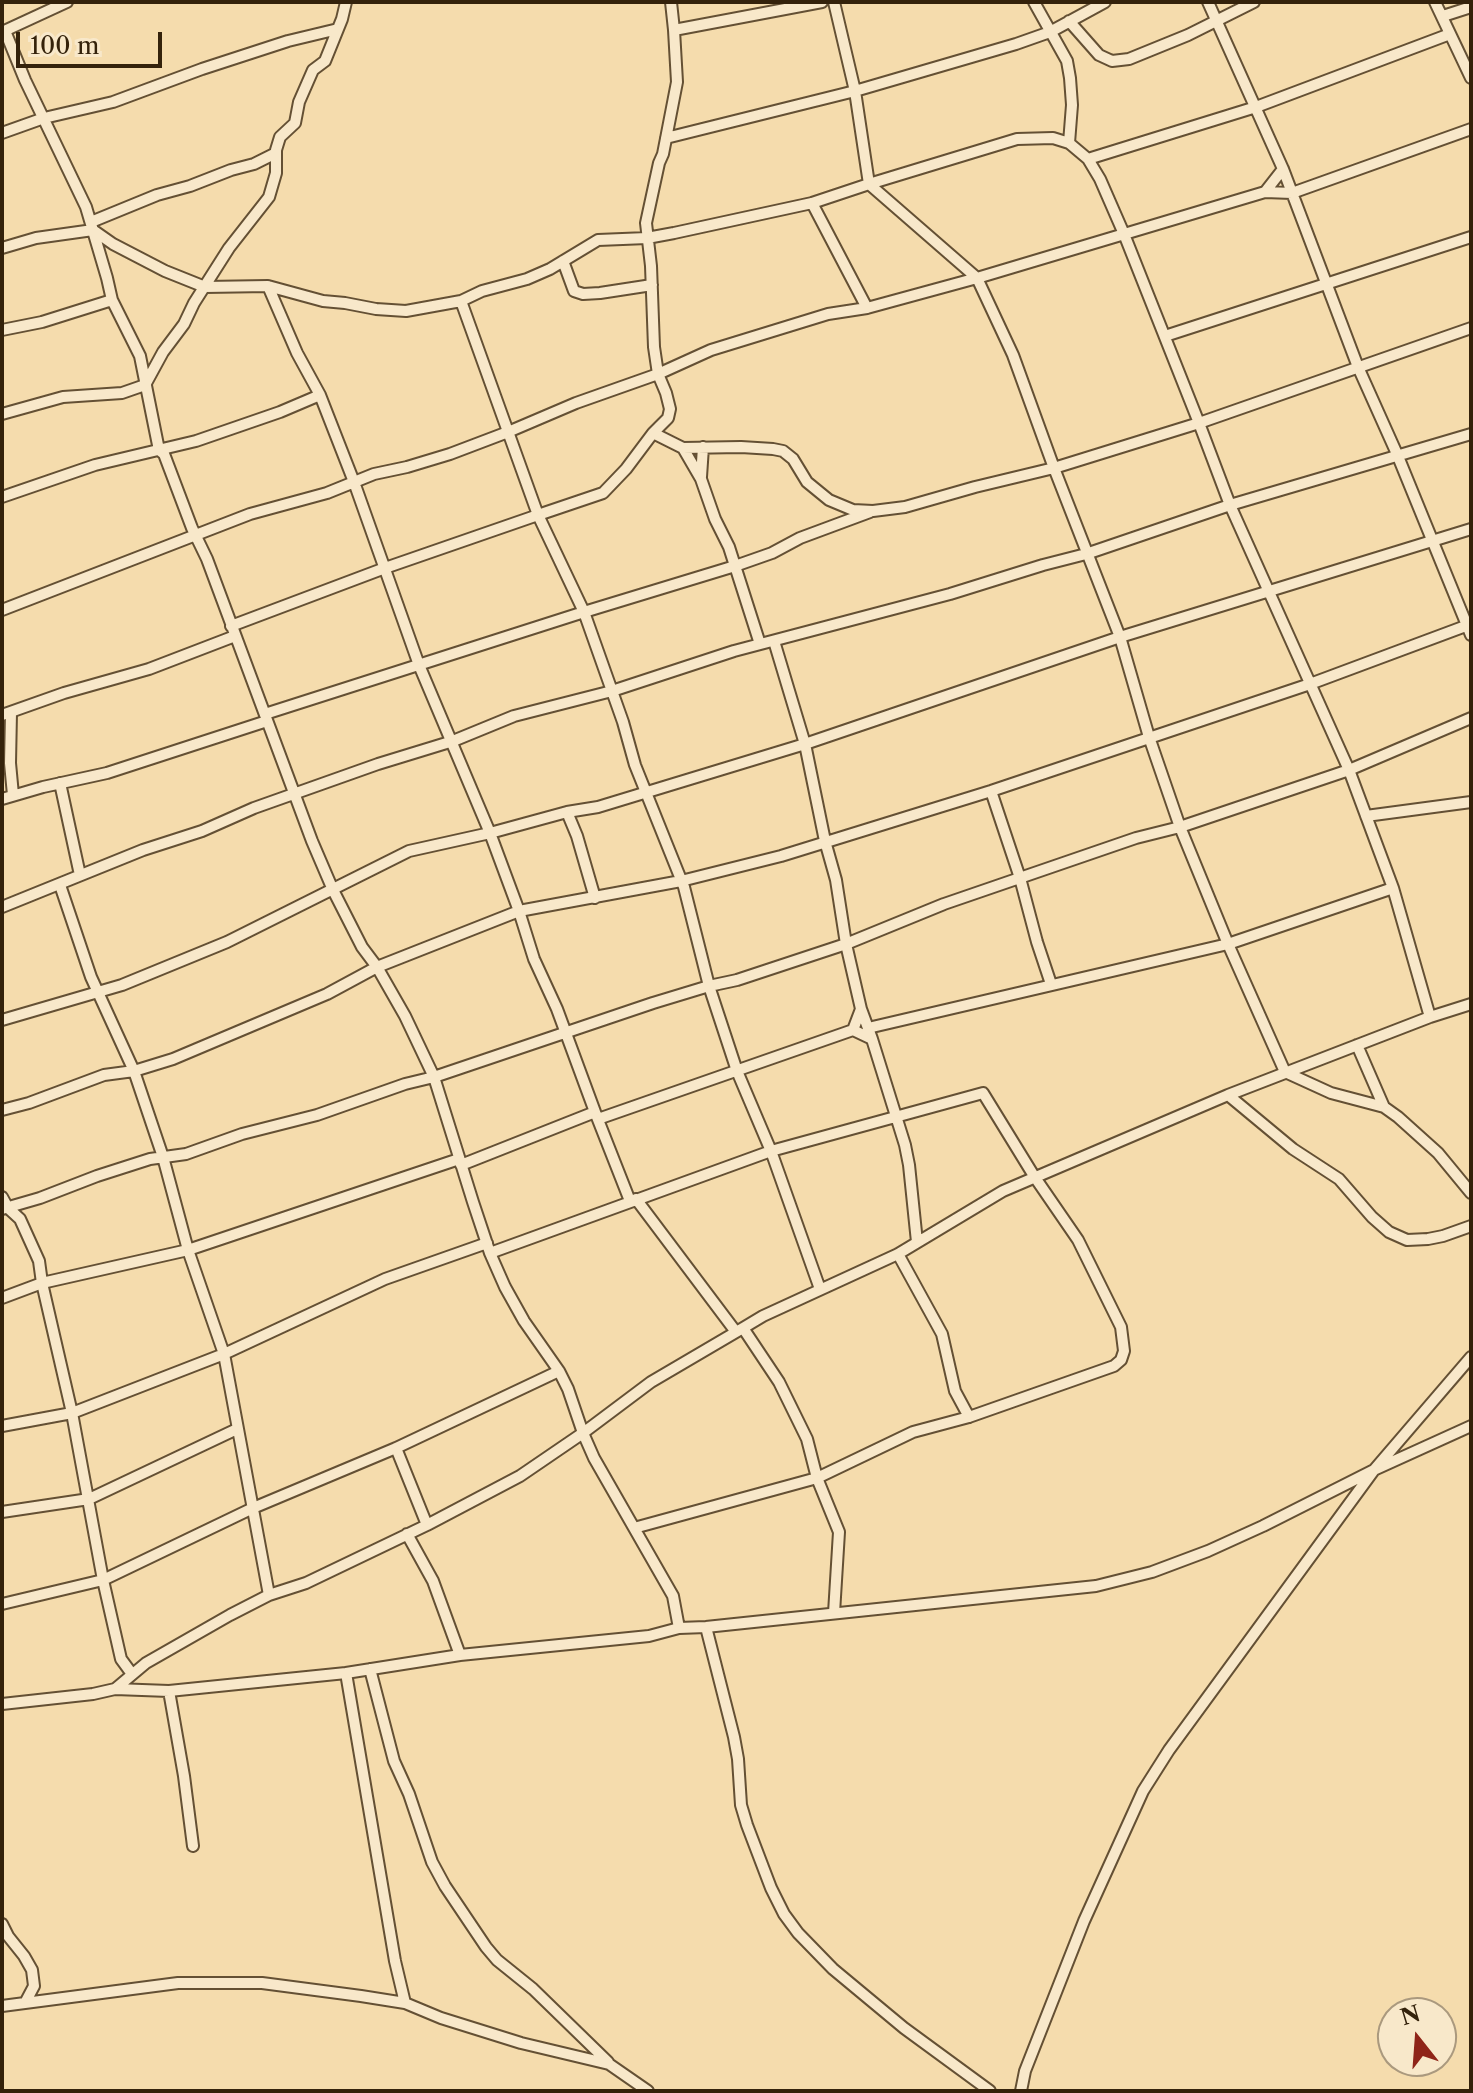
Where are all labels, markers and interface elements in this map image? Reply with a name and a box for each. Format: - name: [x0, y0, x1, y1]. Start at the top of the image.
- scale bar: [20, 16, 166, 66]
- text: 100 m: [30, 31, 99, 60]
- north arrow: [1377, 1997, 1457, 2077]
- text: N: [1397, 2000, 1424, 2031]

